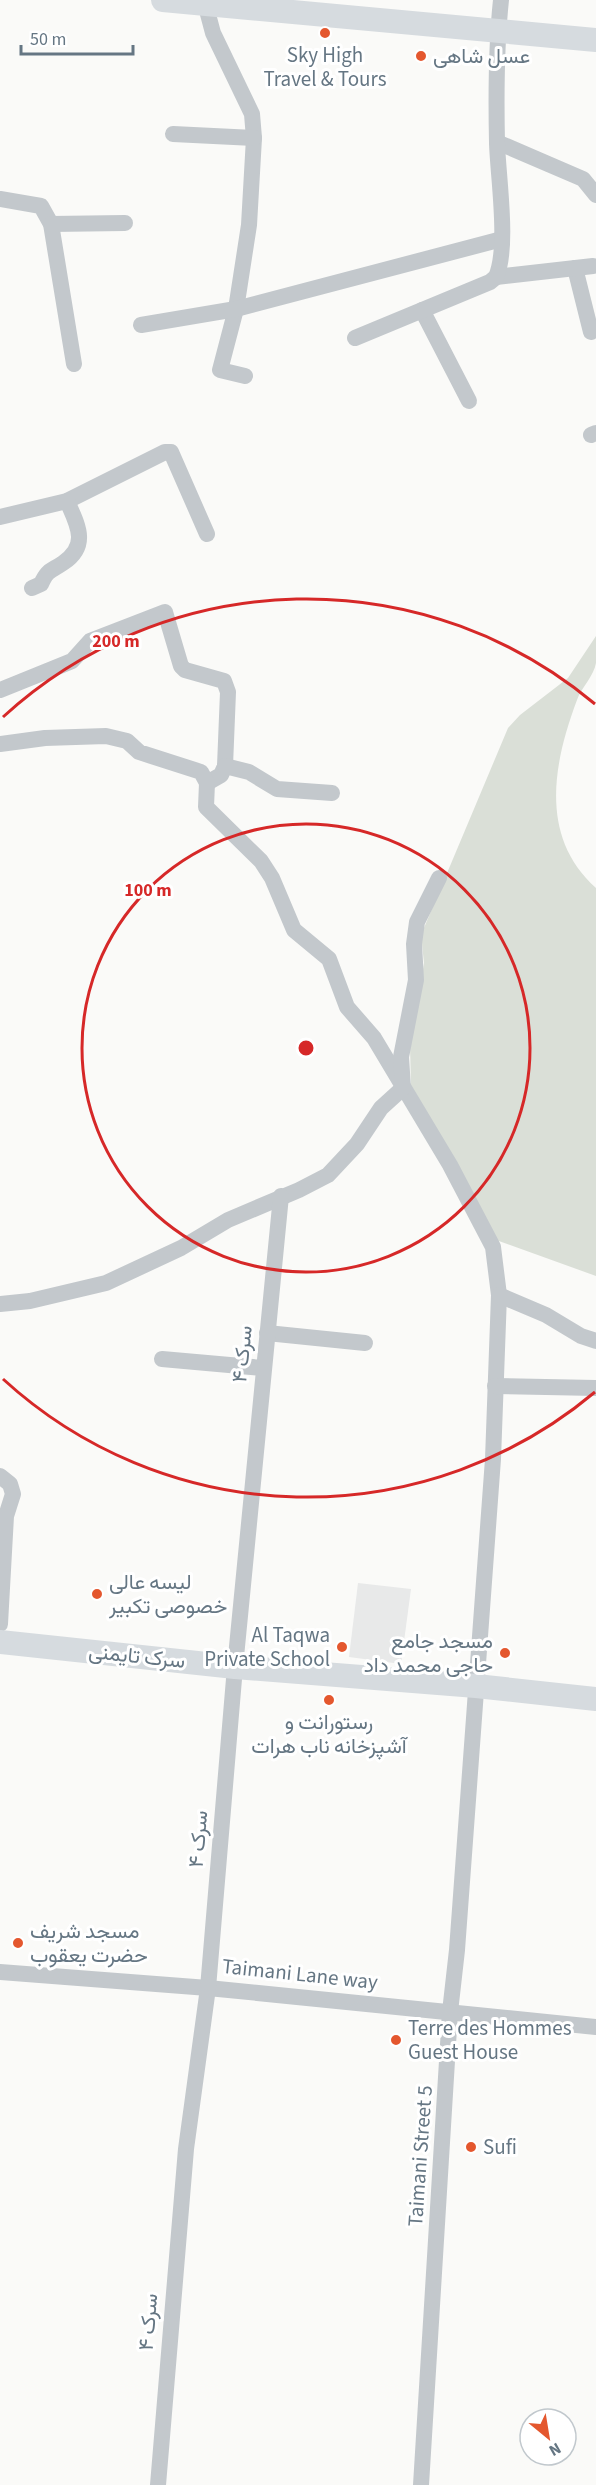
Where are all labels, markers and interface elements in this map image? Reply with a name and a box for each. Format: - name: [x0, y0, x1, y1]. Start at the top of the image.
- scale bar: [21, 18, 134, 56]
- marker: Sky High Travel & Tours: [318, 26, 332, 40]
- text: 50 m: [30, 27, 66, 52]
- place label: Sky High Travel & Tours: [263, 40, 387, 94]
- place label: عسل شاهی: [433, 41, 530, 71]
- marker: عسل شاهی: [414, 49, 428, 63]
- text: 200 m: [92, 629, 140, 654]
- text: 100 m: [124, 878, 172, 903]
- centre of rings: [296, 1038, 316, 1058]
- street label: سرک ۴: [224, 1324, 260, 1384]
- place label: لیسه عالی خصوصی تکبیر: [108, 1567, 227, 1621]
- marker: لیسه عالی خصوصی تکبیر: [90, 1587, 104, 1601]
- place label: Al Taqwa Private School: [204, 1620, 330, 1674]
- place label: مسجد جامع حاجی محمد داد: [364, 1626, 493, 1680]
- street label: سرک تایمنی: [87, 1636, 187, 1676]
- marker: Al Taqwa Private School: [335, 1640, 349, 1654]
- marker: مسجد جامع حاجی محمد داد: [498, 1646, 512, 1660]
- marker: رستورانت و آشپزخانه ناب هرات: [322, 1693, 336, 1707]
- place label: رستورانت و آشپزخانه ناب هرات: [251, 1707, 409, 1761]
- street label: سرک ۴: [181, 1809, 215, 1869]
- place label: مسجد شریف حضرت یعقوب: [30, 1916, 148, 1970]
- marker: مسجد شریف حضرت یعقوب: [11, 1936, 25, 1950]
- street label: Taimani Lane way: [221, 1951, 380, 1997]
- place label: Terre des Hommes Guest House: [408, 2013, 572, 2067]
- marker: Terre des Hommes Guest House: [389, 2033, 403, 2047]
- street label: Taimani Street 5: [400, 2084, 440, 2228]
- place label: Sufi: [483, 2132, 517, 2162]
- marker: Sufi: [464, 2140, 478, 2154]
- street label: سرک ۴: [131, 2292, 165, 2352]
- north arrow: [518, 2407, 578, 2467]
- text: N: [545, 2437, 565, 2461]

